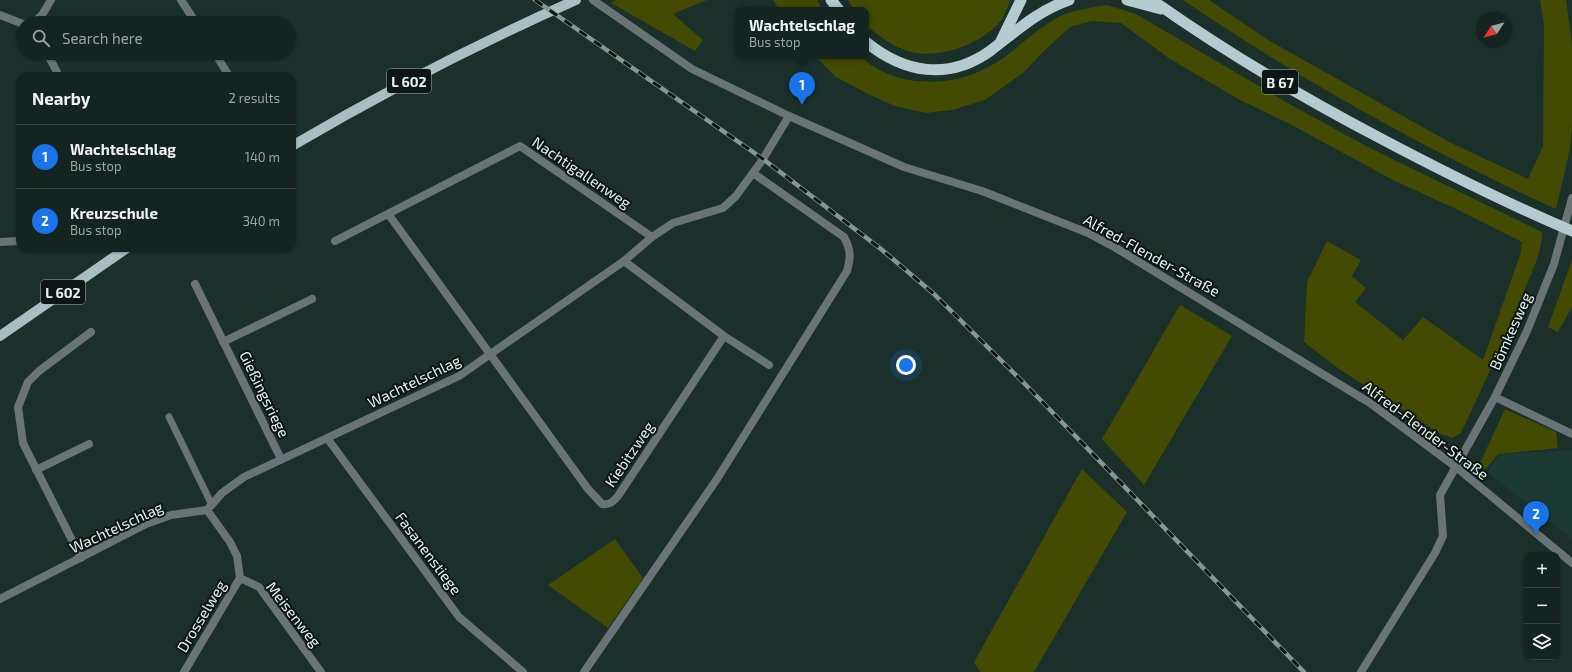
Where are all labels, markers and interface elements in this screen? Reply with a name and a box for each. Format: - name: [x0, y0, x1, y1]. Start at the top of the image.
- popup: [735, 7, 869, 59]
- north arrow: [1476, 12, 1512, 48]
- search box: [16, 16, 296, 60]
- text: Wachtelschlag: [749, 16, 855, 34]
- icon: search: [30, 27, 52, 49]
- text: Search here: [62, 29, 143, 47]
- text: Bus stop: [749, 34, 800, 50]
- road number: L 602: [387, 69, 431, 93]
- road number: B 67: [1262, 70, 1298, 94]
- pin: 1: [789, 72, 815, 105]
- text: Nearby: [32, 88, 90, 108]
- text: 2 results: [228, 90, 280, 106]
- street label: Nachtigallenweg: [529, 132, 635, 212]
- text: Wachtelschlag: [70, 140, 176, 158]
- text: 1: [42, 149, 48, 165]
- text: 140 m: [245, 149, 280, 165]
- text: Bus stop: [70, 158, 121, 174]
- text: Kreuzschule: [70, 204, 158, 222]
- street label: Alfred-Flender-Straße: [1081, 210, 1223, 300]
- text: 2: [41, 213, 49, 229]
- text: 340 m: [243, 213, 280, 229]
- text: Bus stop: [70, 222, 121, 238]
- road number: L 602: [41, 280, 85, 304]
- street label: Bömkesweg: [1485, 289, 1535, 372]
- street label: Gießingsriege: [236, 348, 294, 440]
- street label: Wachtelschlag: [365, 350, 464, 411]
- your location: [896, 355, 916, 375]
- street label: Alfred-Flender-Straße: [1360, 377, 1492, 483]
- street label: Kiebitzweg: [601, 417, 658, 490]
- street label: Wachtelschlag: [66, 497, 166, 557]
- pin: 2: [1523, 501, 1549, 534]
- street label: Fasanenstiege: [392, 508, 466, 598]
- map controls: [1524, 552, 1560, 660]
- button: +: [1524, 552, 1560, 588]
- street label: Drosselweg: [173, 576, 230, 655]
- street label: Meisenweg: [263, 578, 326, 651]
- button: −: [1524, 588, 1560, 624]
- button: layers: [1524, 624, 1560, 660]

